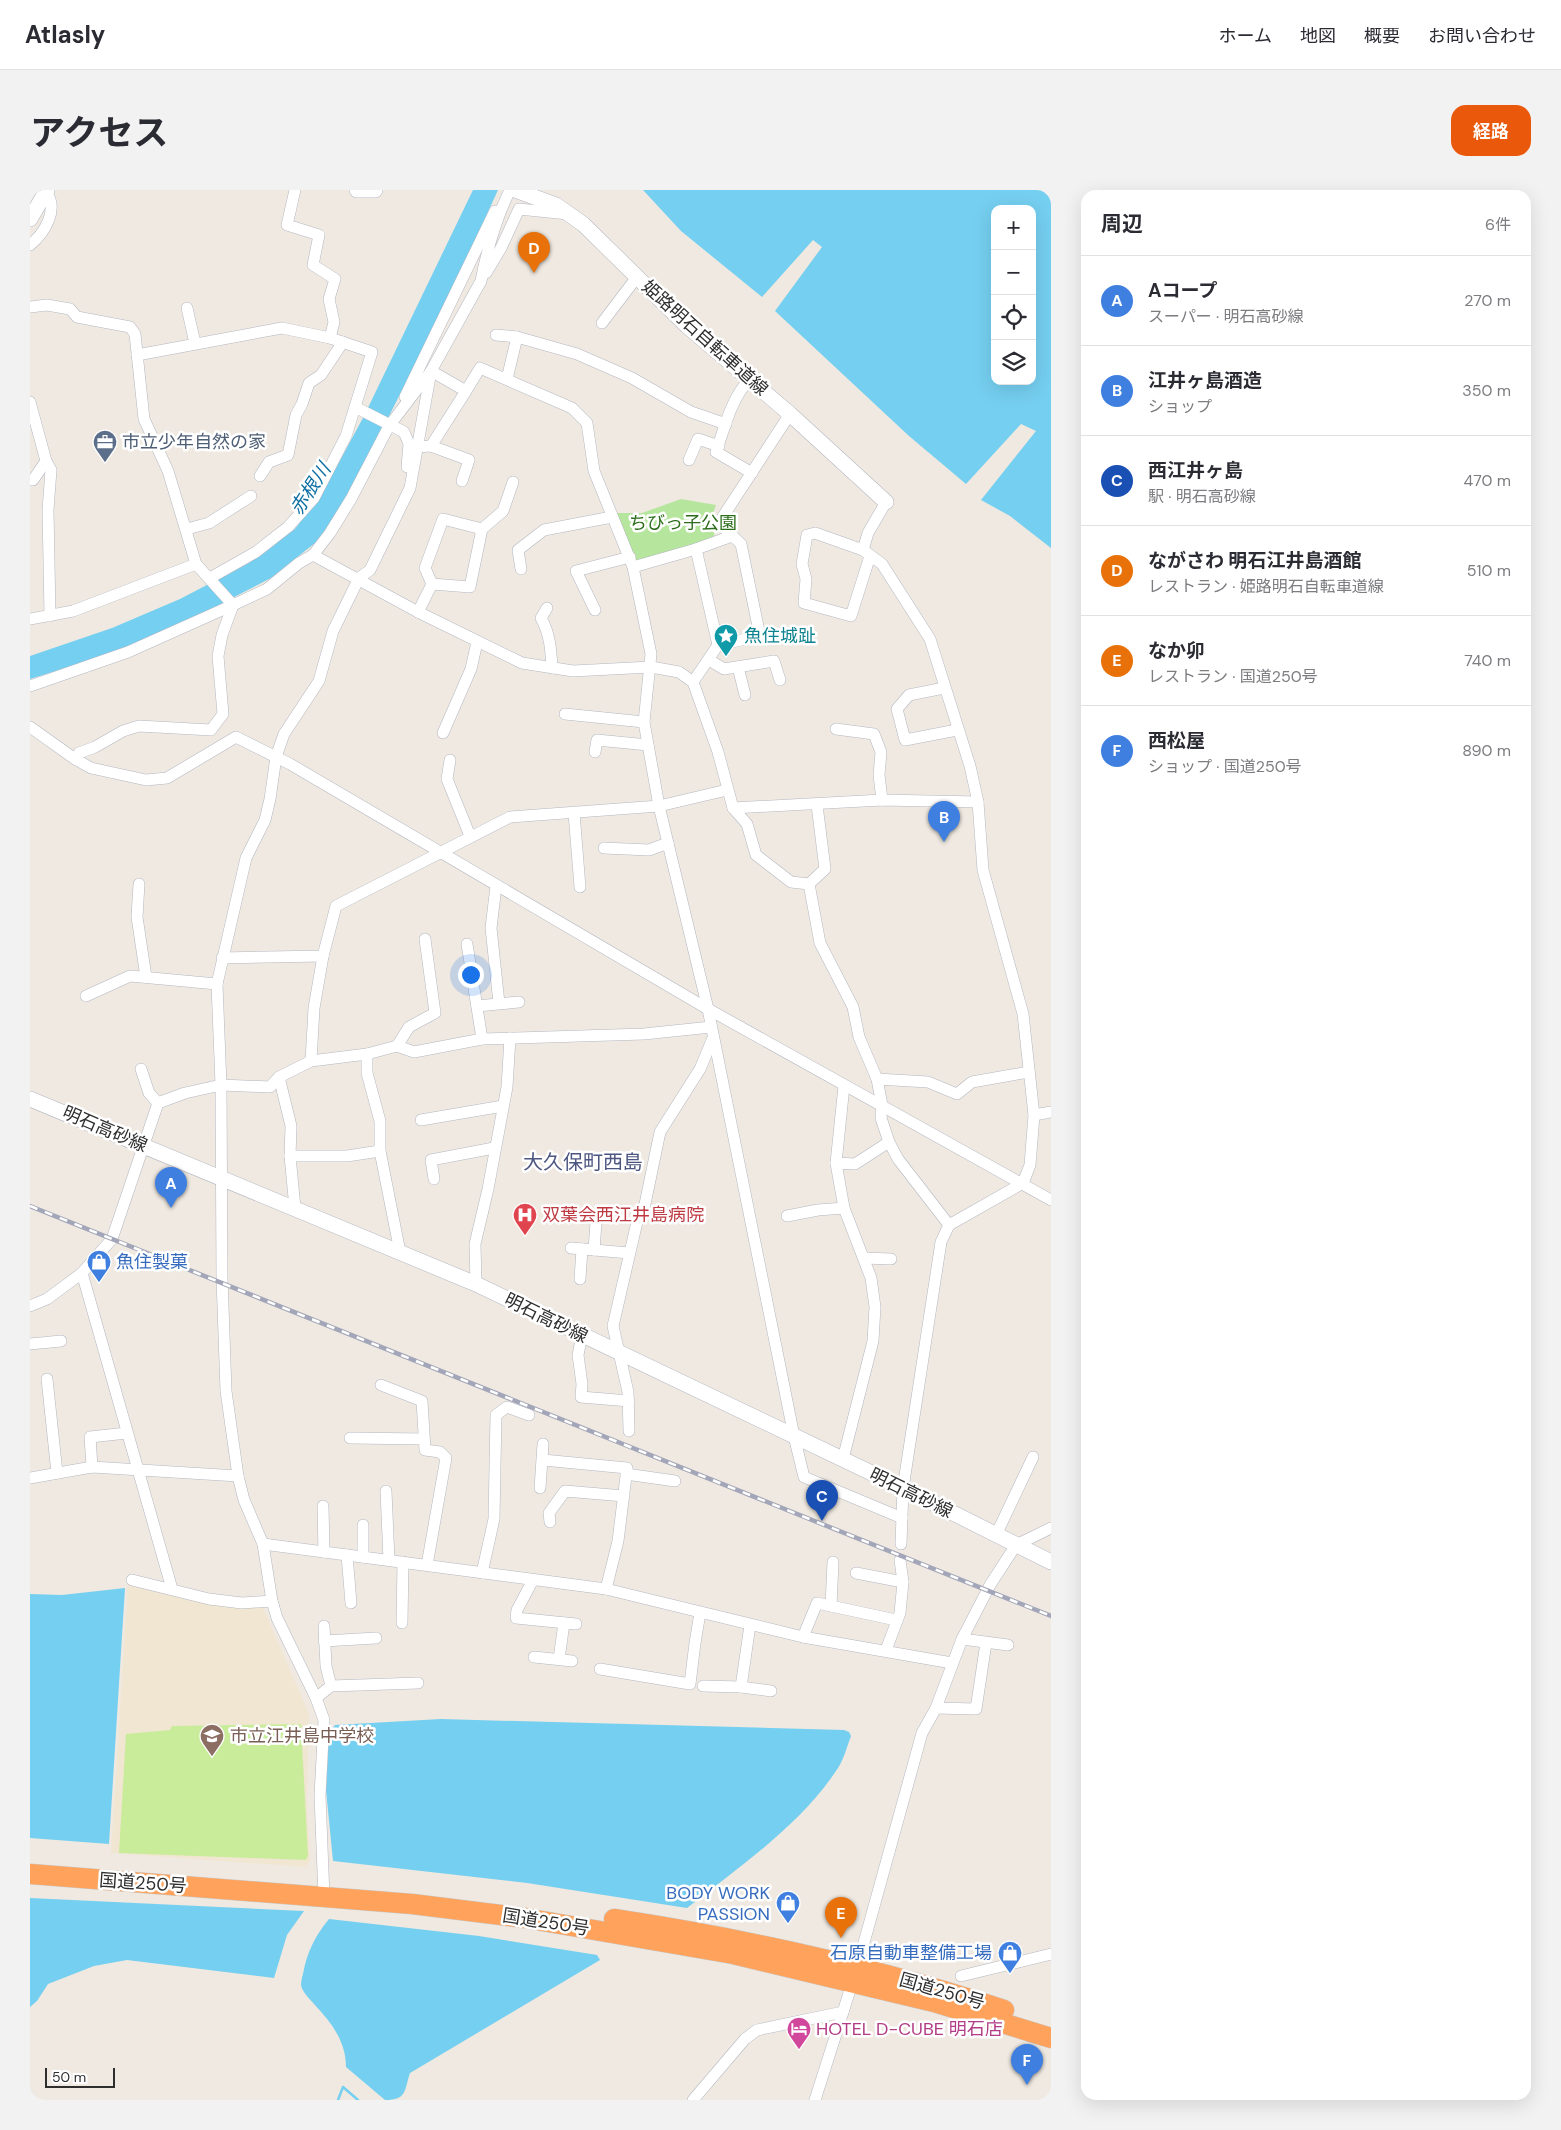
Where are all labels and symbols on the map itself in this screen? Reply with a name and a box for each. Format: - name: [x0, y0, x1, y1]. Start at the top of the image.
- pin: D: [518, 232, 550, 273]
- street label: 姫路明石自転車道線: [637, 275, 773, 401]
- office icon: 市立少年自然の家: [92, 429, 118, 463]
- place label: 市立少年自然の家: [122, 430, 266, 454]
- water label: 赤根川: [284, 457, 337, 520]
- park label: ちびっ子公園: [629, 511, 737, 535]
- place icon: 魚住城趾: [713, 623, 739, 657]
- place label: 魚住城趾: [744, 624, 816, 648]
- pin: B: [928, 801, 960, 842]
- your location: [458, 962, 484, 988]
- street label: 明石高砂線: [59, 1100, 151, 1158]
- district label: 大久保町西島: [523, 1149, 643, 1175]
- pin: A: [155, 1167, 187, 1208]
- hospital icon: 双葉会西江井島病院: [512, 1202, 538, 1236]
- place label: 双葉会西江井島病院: [542, 1203, 704, 1227]
- shop icon: 魚住製菓: [86, 1249, 112, 1283]
- place label: 魚住製菓: [116, 1250, 188, 1274]
- street label: 明石高砂線: [500, 1287, 592, 1349]
- street label: 明石高砂線: [865, 1462, 957, 1524]
- pin: C: [806, 1480, 838, 1521]
- school or university icon: 市立江井島中学校: [199, 1723, 225, 1757]
- place label: 市立江井島中学校: [230, 1724, 374, 1748]
- street label: 国道250号: [98, 1868, 188, 1898]
- place label: BODY WORK PASSION: [666, 1881, 770, 1926]
- shop icon: BODY WORK PASSION: [775, 1890, 801, 1924]
- pin: E: [825, 1897, 857, 1938]
- street label: 国道250号: [501, 1903, 591, 1941]
- shop icon: 石原自動車整備工場: [997, 1940, 1023, 1974]
- place label: 石原自動車整備工場: [830, 1941, 992, 1965]
- street label: 国道250号: [897, 1967, 987, 2015]
- hotel icon: HOTEL D-CUBE 明石店: [786, 2016, 812, 2050]
- place label: HOTEL D-CUBE 明石店: [816, 2017, 1003, 2041]
- pin: F: [1011, 2044, 1043, 2085]
- scale bar: [45, 2065, 115, 2088]

